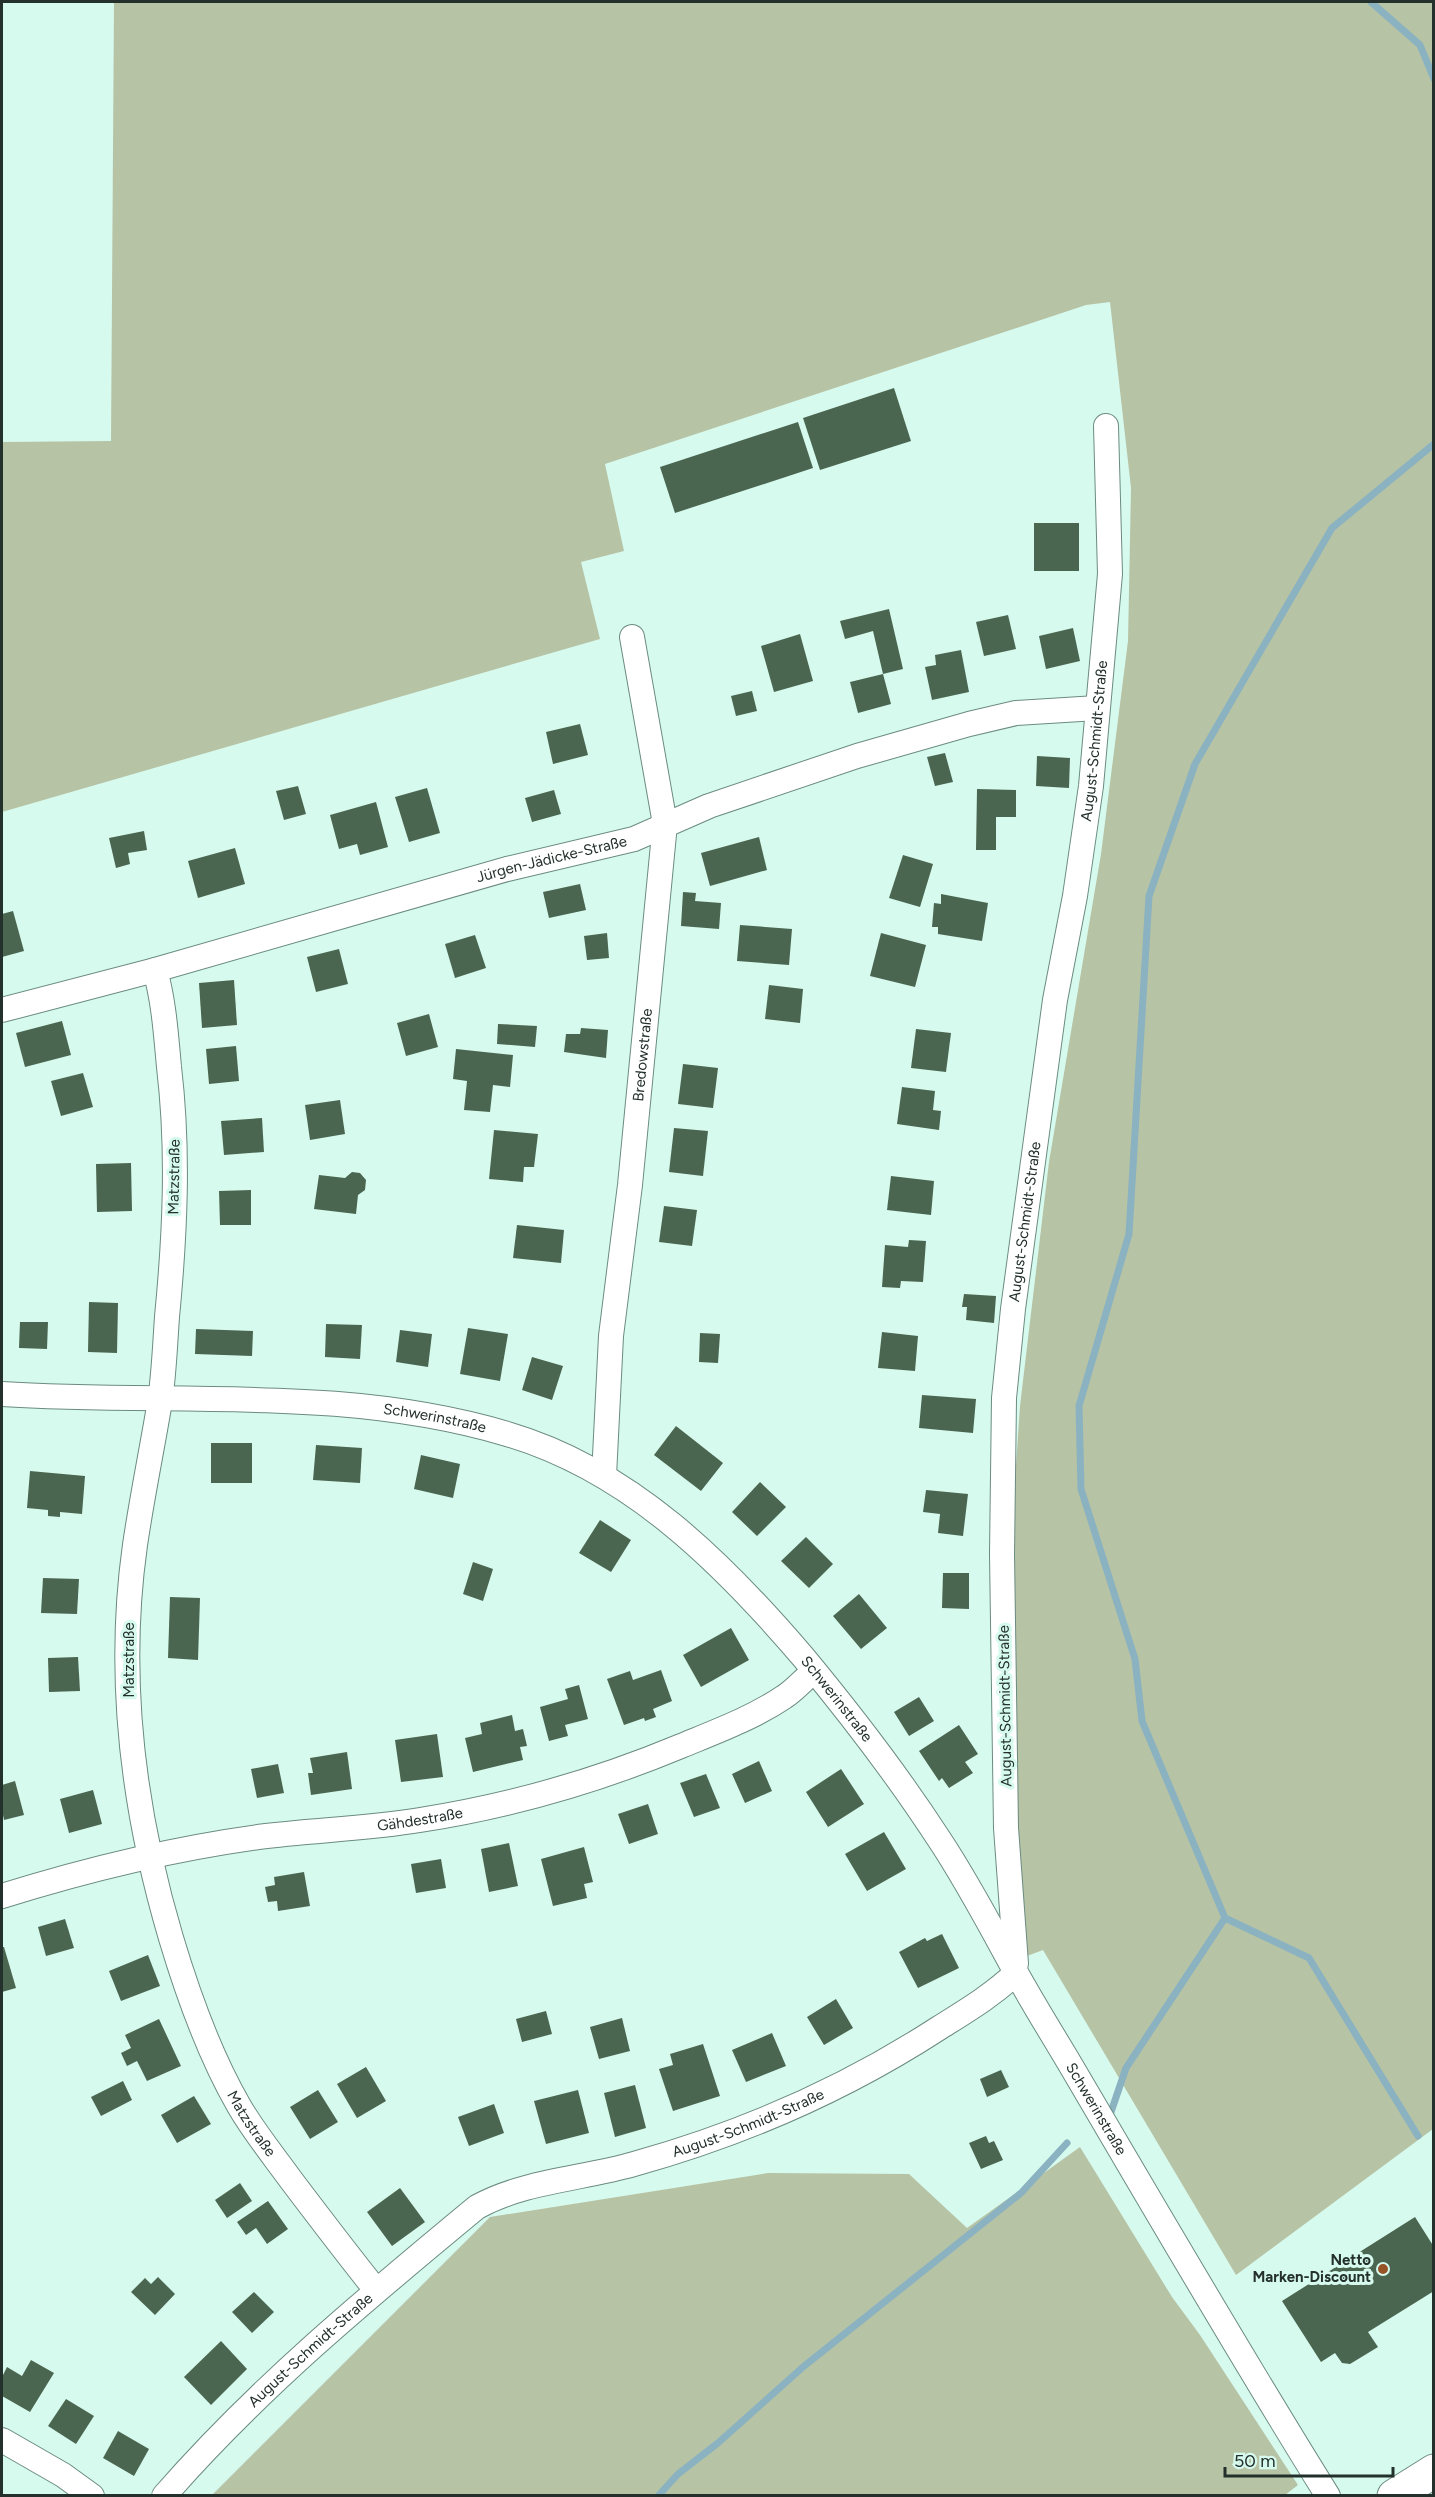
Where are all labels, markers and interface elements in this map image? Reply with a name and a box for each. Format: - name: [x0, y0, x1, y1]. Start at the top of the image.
- street label: August-Schmidt-Straße: [1077, 660, 1111, 823]
- street label: Jürgen-Jädicke-Straße: [474, 832, 629, 886]
- street label: Bredowstraße: [629, 1008, 656, 1102]
- street label: Matzstraße: [164, 1139, 184, 1215]
- street label: August-Schmidt-Straße: [1005, 1140, 1045, 1303]
- street label: Schwerinstraße: [382, 1400, 488, 1437]
- street label: Matzstraße: [120, 1622, 138, 1698]
- street label: August-Schmidt-Straße: [995, 1625, 1015, 1787]
- street label: Schwerinstraße: [797, 1652, 876, 1745]
- street label: Gähdestraße: [376, 1804, 464, 1835]
- street label: Schwerinstraße: [1062, 2059, 1131, 2158]
- street label: August-Schmidt-Straße: [670, 2085, 827, 2161]
- street label: Matzstraße: [223, 2088, 280, 2160]
- place label: Netto Marken-Discount: [1252, 2251, 1371, 2286]
- marker: Netto Marken-Discount: [1376, 2262, 1390, 2276]
- street label: August-Schmidt-Straße: [245, 2289, 376, 2411]
- scale bar: [1225, 2440, 1393, 2478]
- text: 50 m: [1234, 2450, 1276, 2472]

